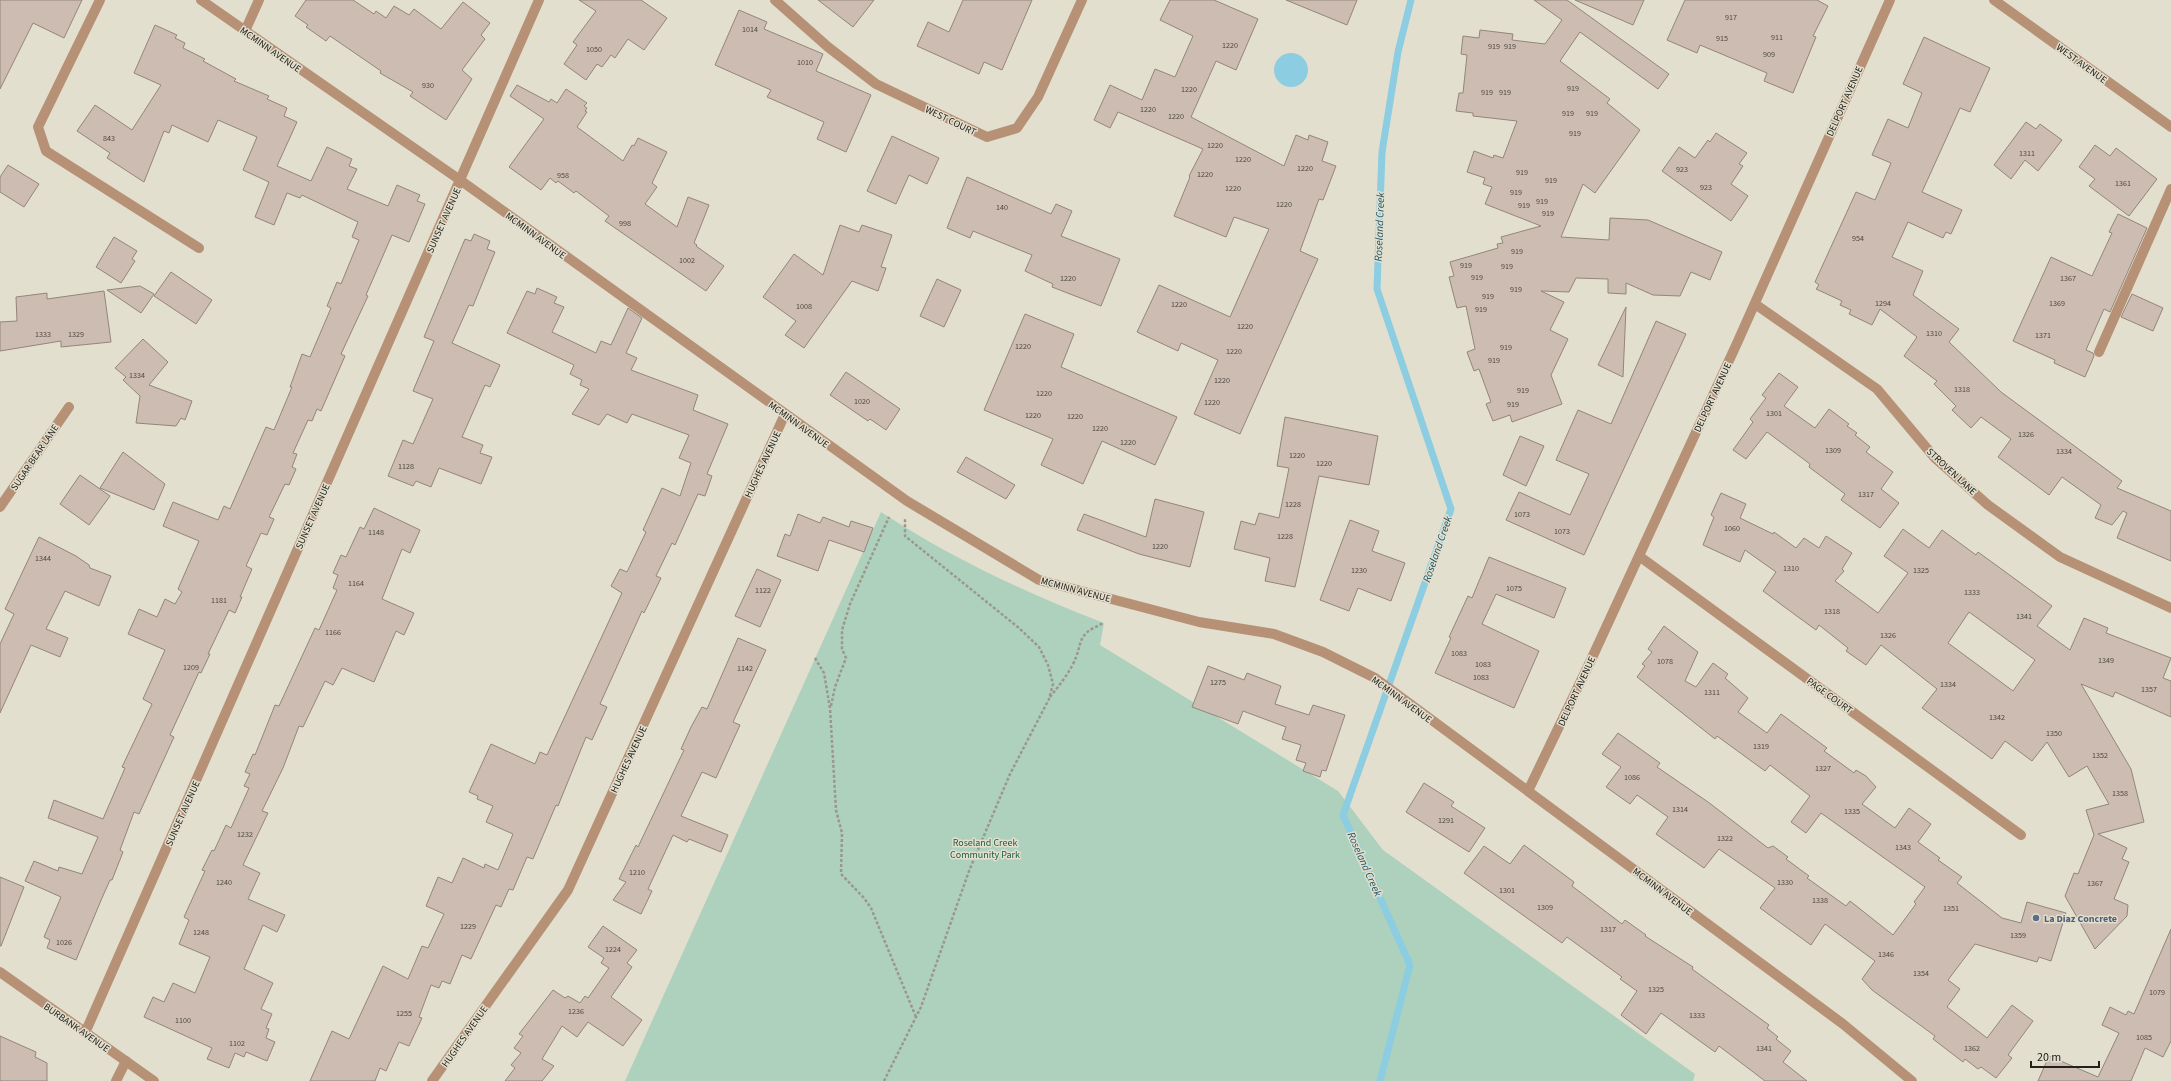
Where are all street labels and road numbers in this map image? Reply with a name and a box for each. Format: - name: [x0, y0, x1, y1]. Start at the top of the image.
- street label: MCMINN AVENUE: [237, 24, 304, 76]
- street label: WEST AVENUE: [2053, 41, 2110, 87]
- street label: DELPORT AVENUE: [1823, 64, 1867, 139]
- street label: WEST COURT: [923, 103, 979, 140]
- street label: SUNSET AVENUE: [423, 186, 465, 255]
- street label: MCMINN AVENUE: [502, 209, 569, 263]
- street label: DELPORT AVENUE: [1691, 360, 1735, 435]
- street label: MCMINN AVENUE: [765, 398, 832, 452]
- street label: SUGAR BEAR LANE: [7, 422, 62, 494]
- street label: HUGHES AVENUE: [741, 429, 785, 500]
- street label: STROVEN LANE: [1923, 445, 1979, 499]
- street label: SUNSET AVENUE: [292, 482, 334, 551]
- street label: MCMINN AVENUE: [1039, 574, 1112, 606]
- street label: DELPORT AVENUE: [1555, 654, 1599, 729]
- street label: MCMINN AVENUE: [1368, 673, 1435, 727]
- street label: PAGE COURT: [1804, 674, 1856, 718]
- street label: HUGHES AVENUE: [607, 724, 651, 795]
- street label: SUNSET AVENUE: [162, 779, 204, 848]
- street label: MCMINN AVENUE: [1630, 865, 1695, 919]
- street label: BURBANK AVENUE: [41, 1000, 112, 1056]
- street label: HUGHES AVENUE: [438, 1003, 491, 1070]

